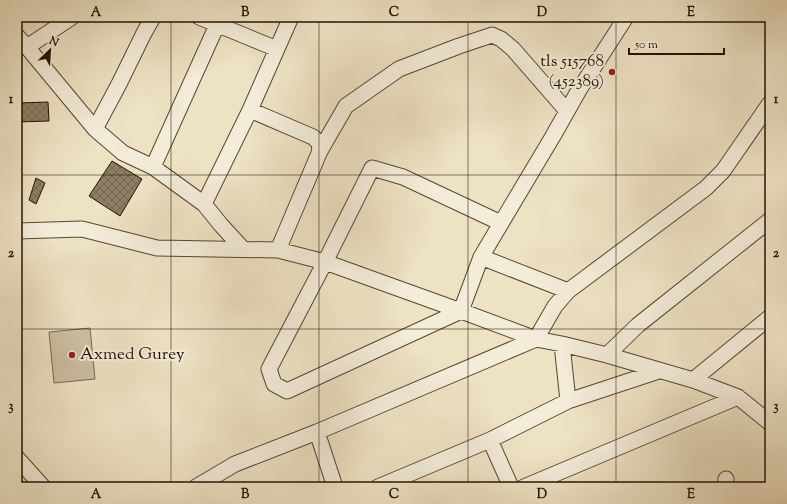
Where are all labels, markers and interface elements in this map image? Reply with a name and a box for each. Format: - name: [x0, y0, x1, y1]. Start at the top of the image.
- text: A: [91, 4, 102, 22]
- text: B: [241, 4, 250, 22]
- text: C: [389, 4, 399, 22]
- text: D: [537, 4, 547, 22]
- text: E: [687, 4, 695, 22]
- north arrow: [30, 30, 70, 70]
- scale bar: [629, 30, 724, 56]
- text: N: [46, 32, 61, 51]
- text: 50 m: [634, 36, 658, 54]
- place label: tls 515768 (452389): [540, 50, 604, 94]
- marker: tls 515768 (452389): [607, 67, 617, 77]
- text: 1: [9, 91, 14, 109]
- text: 1: [774, 91, 779, 109]
- text: 2: [8, 245, 15, 263]
- text: 2: [773, 245, 780, 263]
- place label: Axmed Gurey: [80, 343, 185, 367]
- marker: Axmed Gurey: [67, 350, 77, 360]
- text: 3: [8, 398, 14, 416]
- text: 3: [773, 398, 779, 416]
- text: A: [91, 486, 102, 504]
- text: B: [241, 486, 250, 504]
- text: C: [389, 486, 399, 504]
- text: D: [537, 486, 547, 504]
- text: E: [687, 486, 695, 504]

